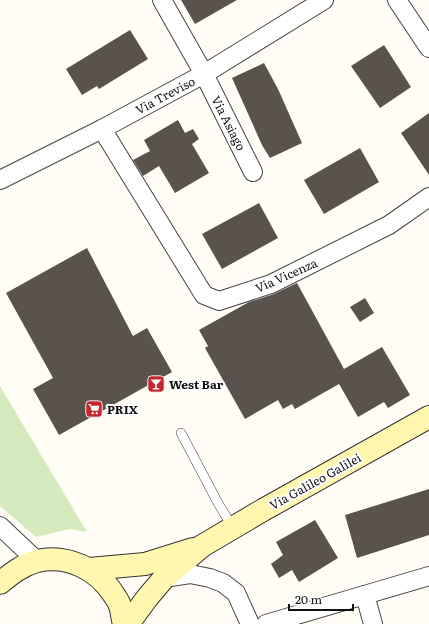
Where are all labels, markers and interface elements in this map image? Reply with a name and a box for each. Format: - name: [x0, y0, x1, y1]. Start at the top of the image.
- street label: Via Treviso: [132, 72, 198, 118]
- street label: Via Asiago: [207, 92, 251, 154]
- street label: Via Vicenza: [252, 253, 321, 297]
- bar icon: West Bar: [146, 374, 166, 394]
- place label: West Bar: [169, 375, 224, 393]
- supermarket icon: PRIX: [84, 399, 104, 419]
- place label: PRIX: [107, 400, 138, 418]
- street label: Via Galileo Galilei: [266, 448, 364, 514]
- scale bar: [289, 586, 353, 612]
- text: 20 m: [295, 590, 322, 608]

